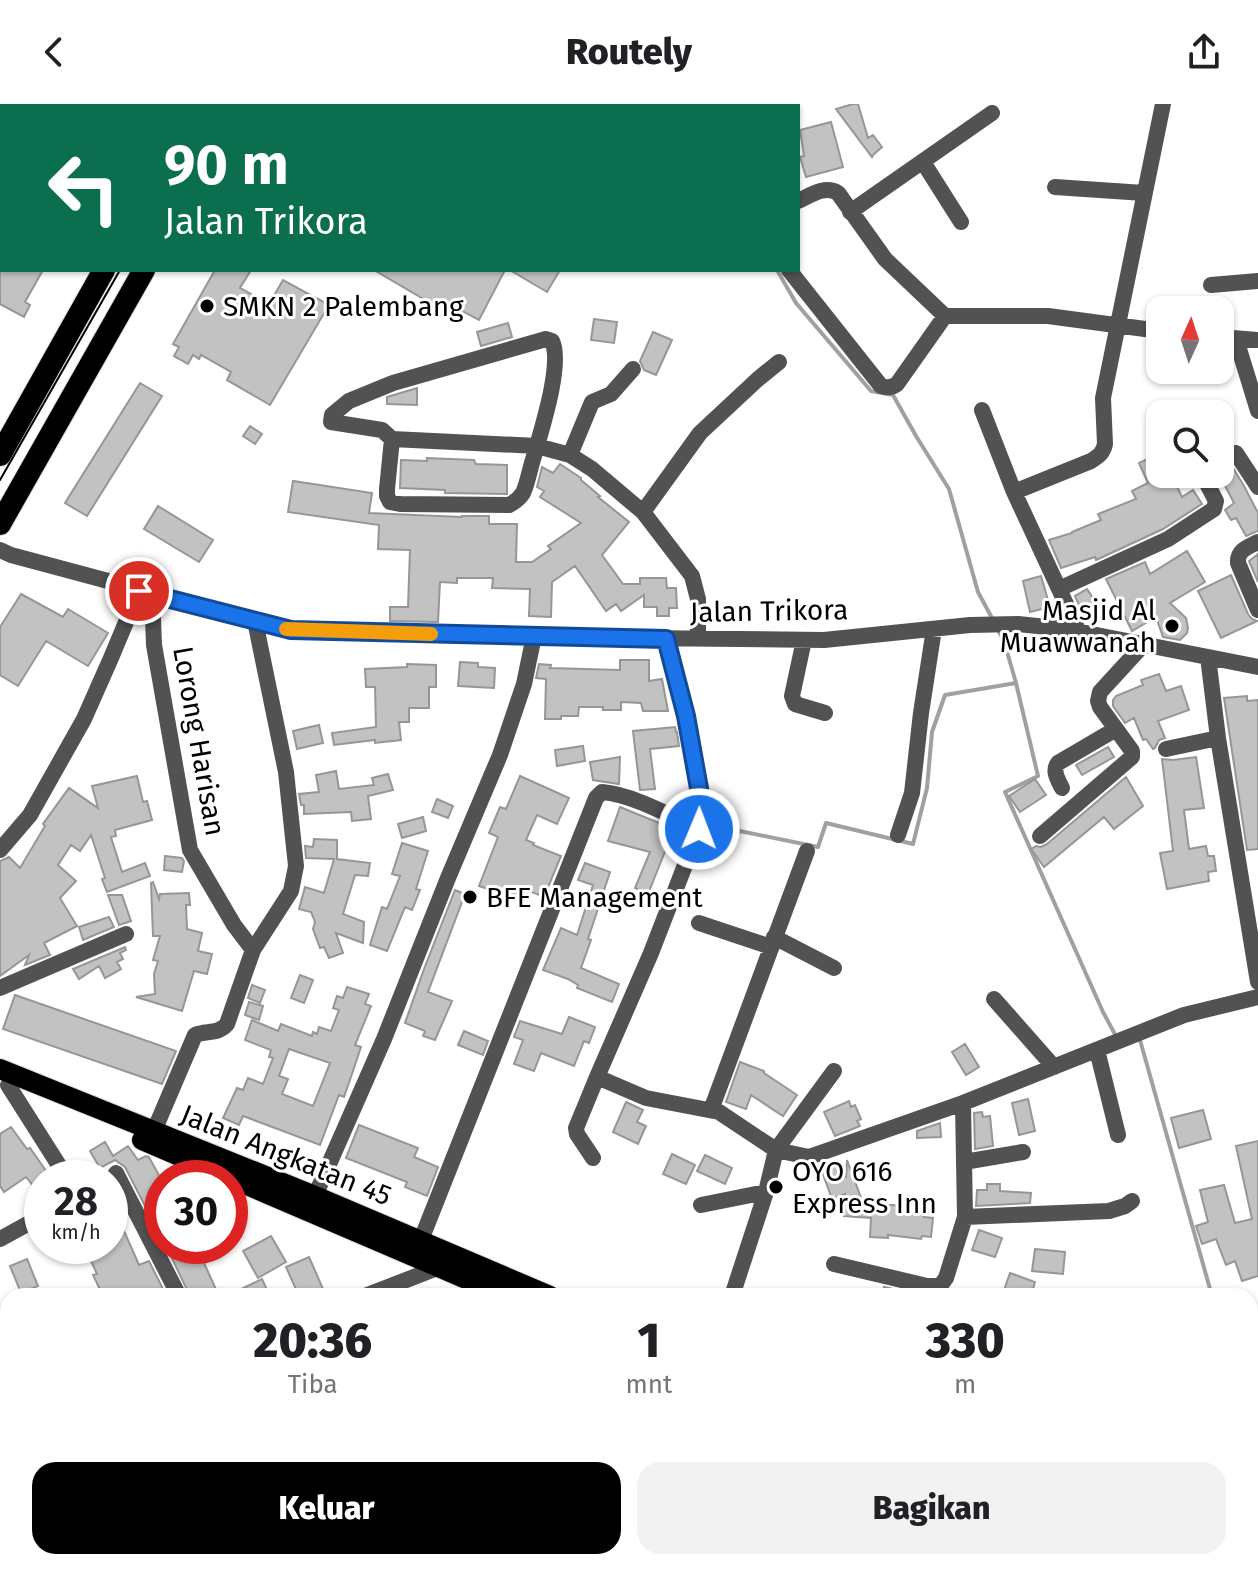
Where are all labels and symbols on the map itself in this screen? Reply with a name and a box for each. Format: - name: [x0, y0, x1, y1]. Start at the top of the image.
- place label: SMKN 2 Palembang: [223, 290, 464, 323]
- north arrow: [1146, 296, 1234, 384]
- marker: SMKN 2 Palembang: [198, 297, 216, 315]
- pin: [105, 557, 173, 625]
- street label: Jalan Trikora: [689, 593, 849, 629]
- place label: Masjid Al Muawwanah: [1000, 594, 1156, 659]
- marker: Masjid Al Muawwanah: [1163, 617, 1181, 635]
- street label: Lorong Harisan: [166, 644, 232, 838]
- position arrow: [657, 787, 741, 871]
- place label: BFE Management: [486, 881, 704, 914]
- marker: BFE Management: [461, 888, 479, 906]
- street label: Jalan Angkatan 45: [176, 1098, 396, 1212]
- place label: OYO 616 Express Inn: [792, 1155, 937, 1220]
- speed limit sign: 30: [144, 1160, 248, 1264]
- marker: OYO 616 Express Inn: [767, 1178, 785, 1196]

